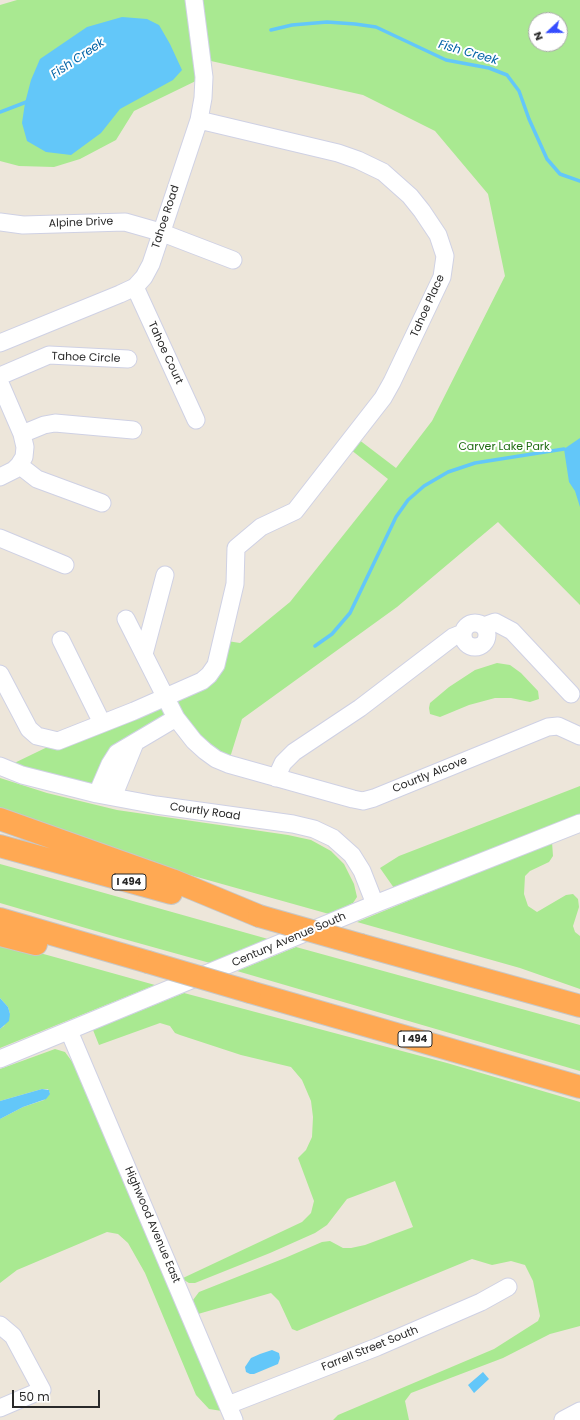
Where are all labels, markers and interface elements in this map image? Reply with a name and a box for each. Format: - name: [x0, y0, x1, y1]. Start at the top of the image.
- north arrow: [528, 12, 568, 52]
- text: N: [529, 29, 547, 43]
- water label: Fish Creek: [49, 36, 107, 82]
- water label: Fish Creek: [437, 38, 499, 68]
- street label: Tahoe Road: [150, 184, 182, 250]
- street label: Alpine Drive: [48, 215, 114, 231]
- street label: Tahoe Place: [408, 273, 448, 339]
- street label: Tahoe Court: [145, 319, 185, 387]
- street label: Tahoe Circle: [51, 350, 121, 366]
- park label: Carver Lake Park: [458, 440, 550, 454]
- street label: Courtly Alcove: [391, 754, 469, 796]
- street label: Courtly Road: [169, 801, 241, 823]
- road number: I 494: [112, 874, 146, 890]
- street label: Century Avenue South: [230, 910, 348, 970]
- road number: I 494: [398, 1031, 432, 1047]
- street label: Highwood Avenue East: [121, 1165, 183, 1285]
- street label: Farrell Street South: [320, 1324, 420, 1374]
- scale bar: [14, 1382, 102, 1408]
- text: 50 m: [19, 1388, 50, 1405]

